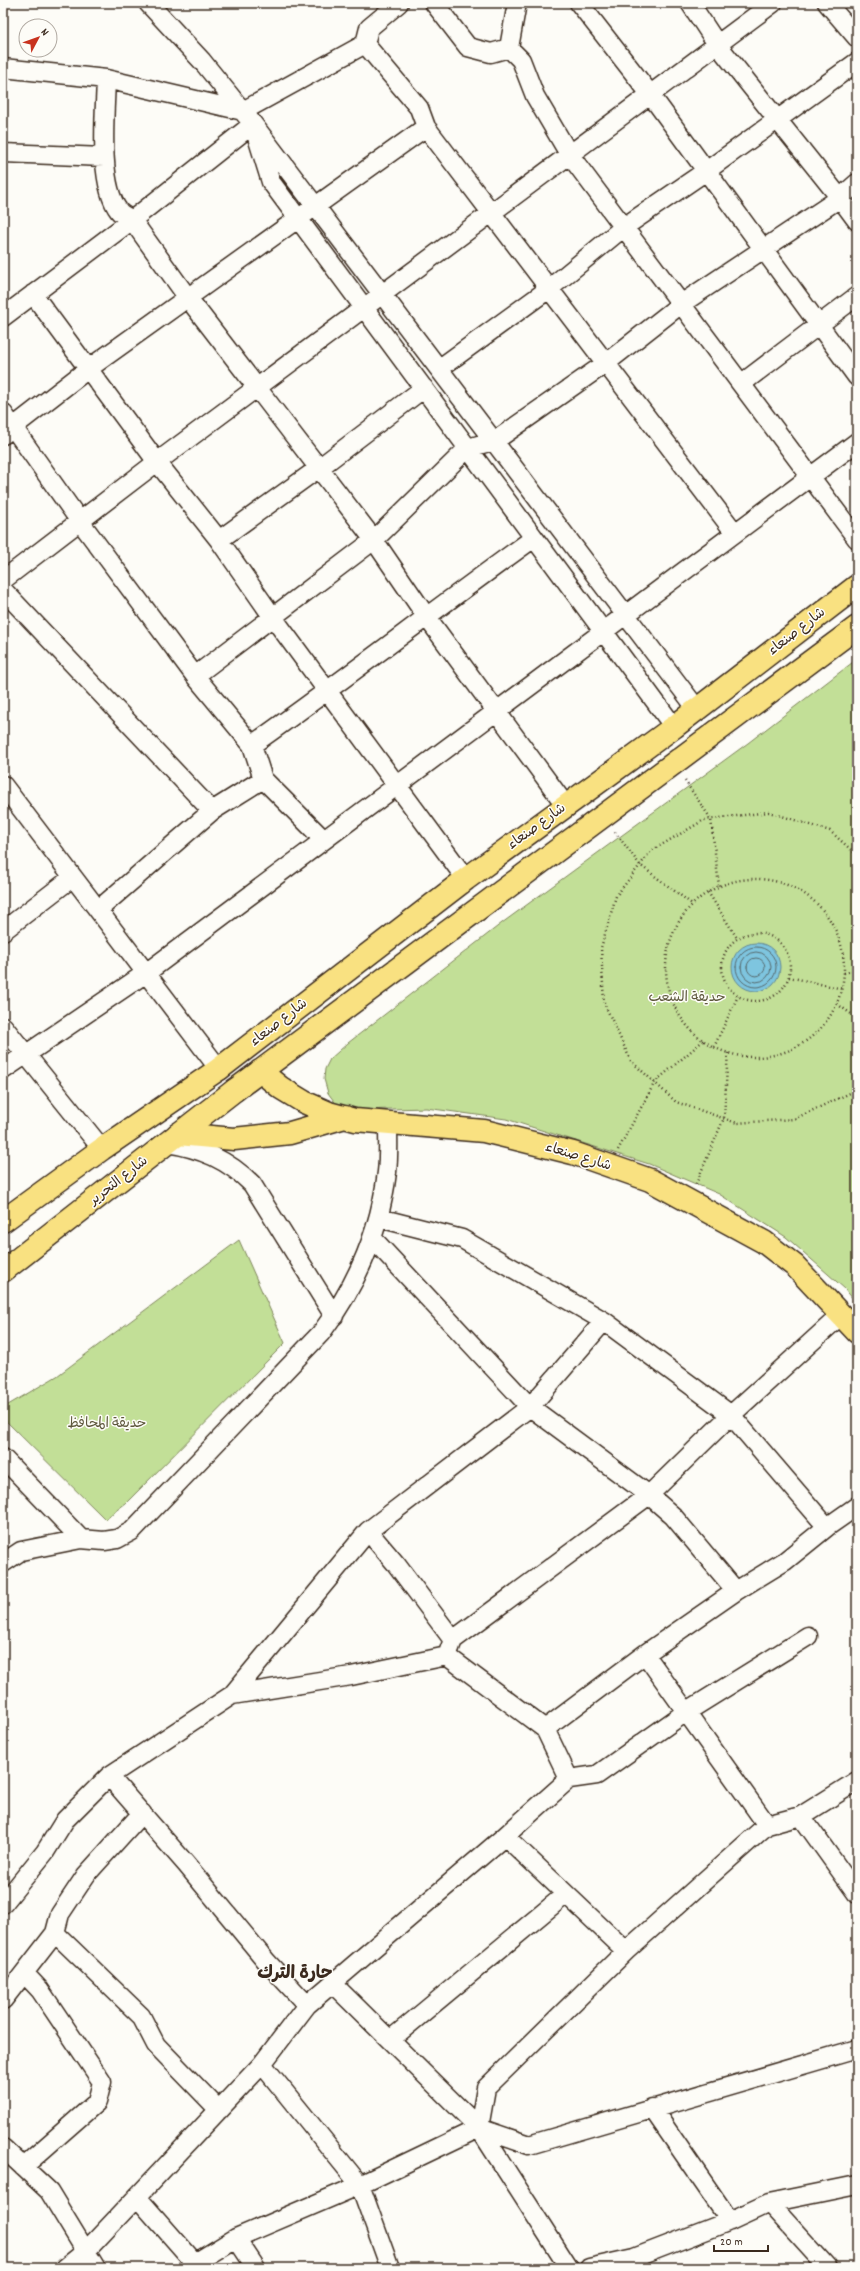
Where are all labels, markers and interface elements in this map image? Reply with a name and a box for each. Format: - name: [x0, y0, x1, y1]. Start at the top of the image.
- north arrow: [18, 18, 58, 58]
- text: N: [36, 25, 52, 40]
- street label: شارع صنعاء: [764, 603, 830, 661]
- street label: شارع صنعاء: [504, 799, 570, 855]
- park label: حديقة الشعب: [648, 988, 726, 1008]
- street label: شارع صنعاء: [246, 994, 312, 1052]
- street label: شارع صنعاء: [542, 1137, 614, 1177]
- street label: شارع التحرير: [85, 1152, 153, 1211]
- park label: حديقة المحافظ: [68, 1414, 146, 1434]
- district label: حارة الترك: [257, 1962, 333, 1987]
- scale bar: [714, 2227, 768, 2253]
- text: 20 m: [720, 2234, 743, 2251]

